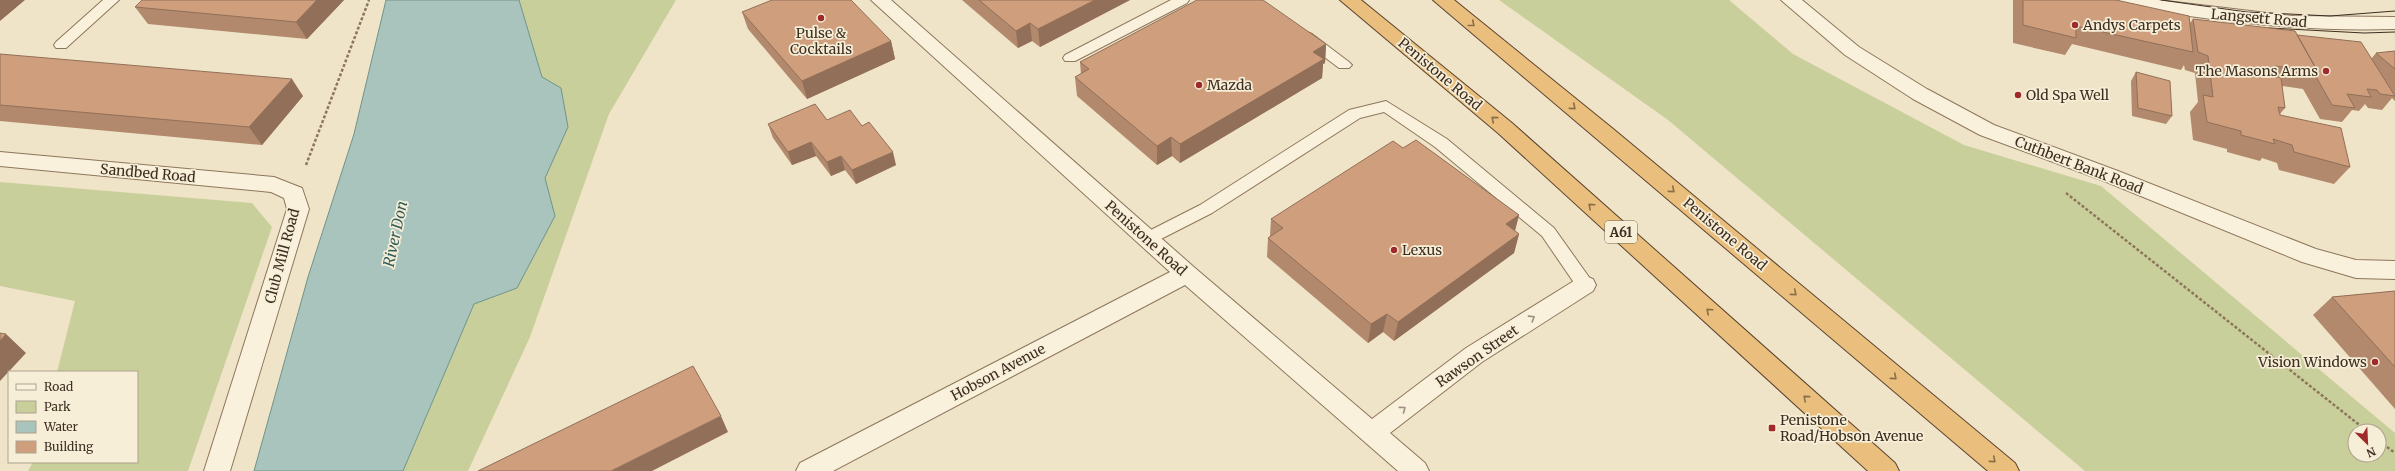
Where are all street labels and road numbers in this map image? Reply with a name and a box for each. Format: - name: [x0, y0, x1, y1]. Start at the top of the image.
- street label: Langsett Road: [2210, 5, 2309, 31]
- street label: Penistone Road: [1394, 34, 1486, 115]
- street label: Cuthbert Bank Road: [2012, 132, 2146, 198]
- street label: Sandbed Road: [100, 160, 197, 186]
- street label: Penistone Road: [1679, 194, 1771, 275]
- street label: Penistone Road: [1101, 197, 1191, 280]
- street label: Club Mill Road: [261, 206, 304, 306]
- road number: A61: [1605, 221, 1637, 243]
- street label: Rawson Street: [1432, 321, 1522, 391]
- street label: Hobson Avenue: [948, 340, 1048, 404]

